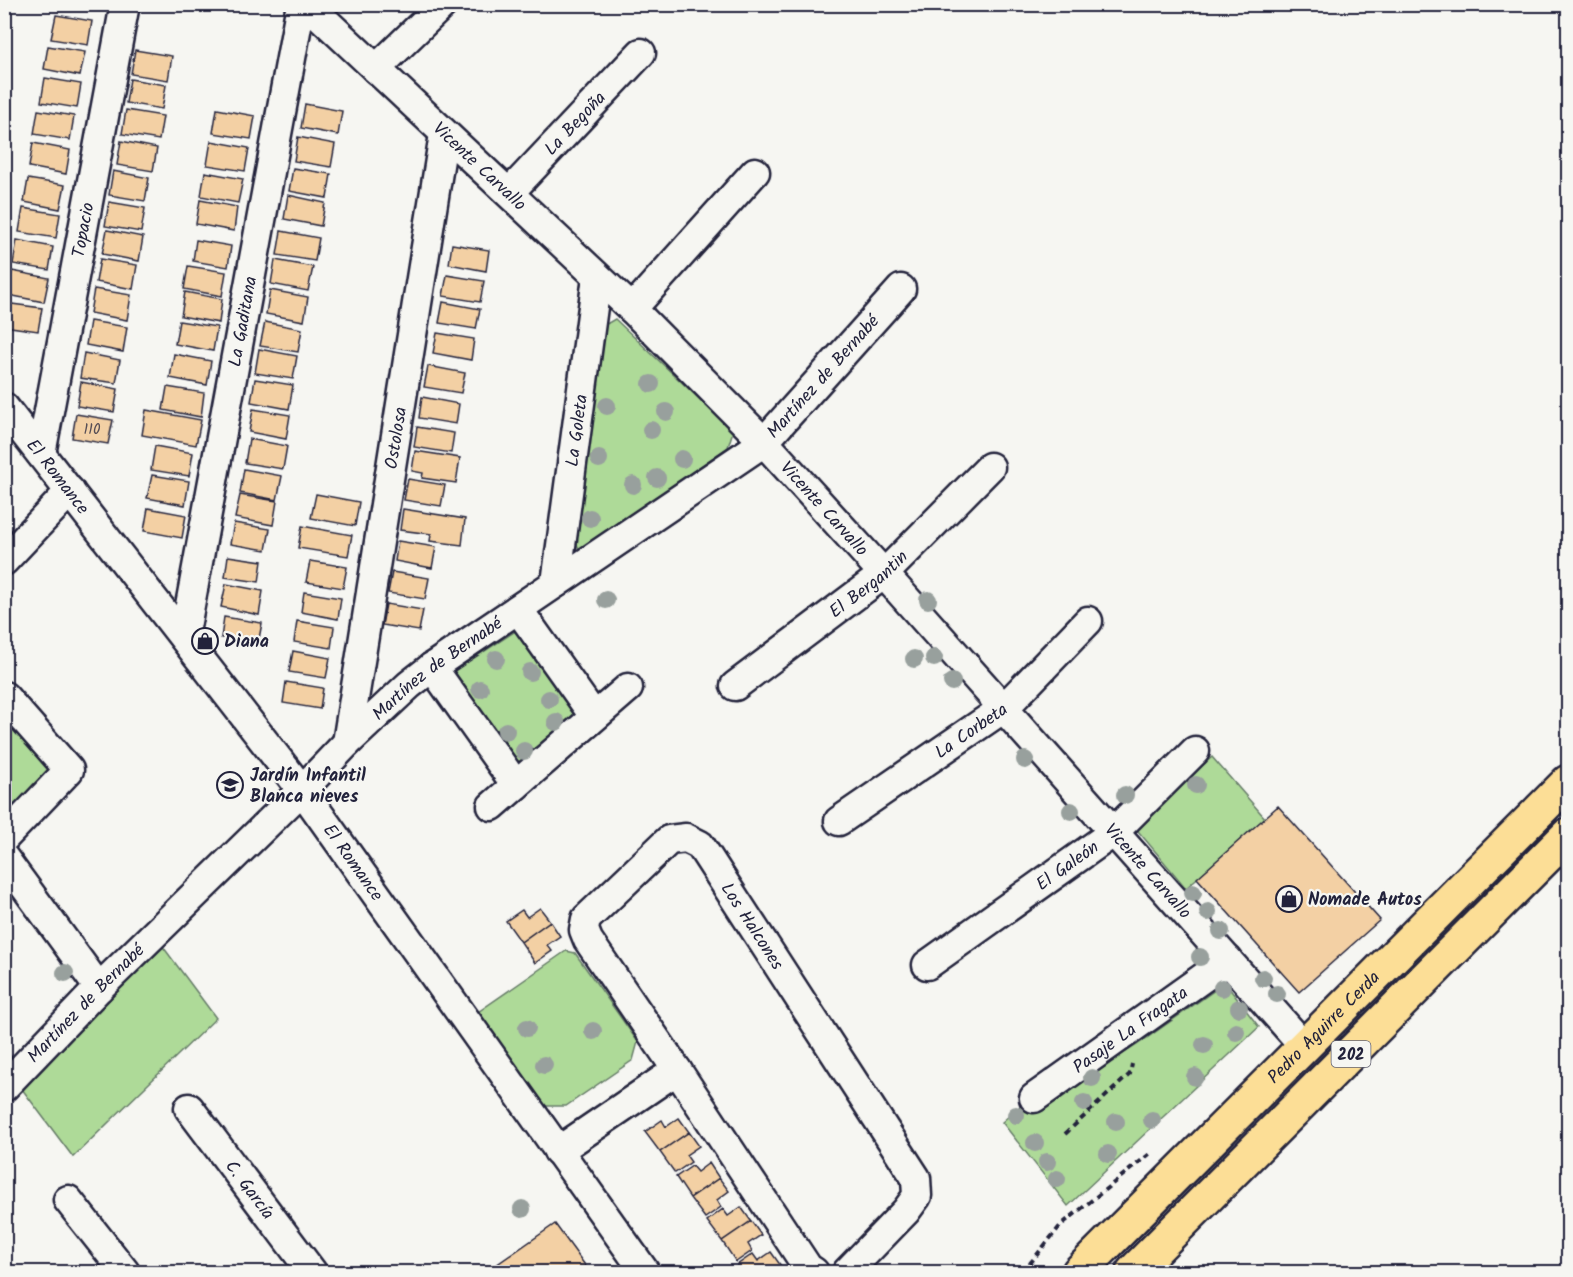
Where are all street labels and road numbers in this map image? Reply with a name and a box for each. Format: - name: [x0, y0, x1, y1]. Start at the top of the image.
- street label: La Begoña: [538, 85, 614, 163]
- street label: Vicente Carvallo: [425, 116, 533, 219]
- street label: Topacio: [65, 200, 104, 260]
- street label: La Gaditana: [221, 274, 266, 369]
- street label: Martínez de Bernabé: [760, 308, 888, 446]
- street label: La Goleta: [559, 393, 597, 468]
- street label: Ostolosa: [378, 405, 416, 471]
- street label: El Romance: [18, 433, 96, 522]
- street label: Vicente Carvallo: [772, 455, 875, 564]
- street label: El Bergantin: [823, 544, 916, 626]
- street label: Martínez de Bernabé: [366, 610, 510, 729]
- street label: La Corbeta: [929, 696, 1014, 767]
- street label: Vicente Carvallo: [1096, 817, 1198, 926]
- street label: El Romance: [315, 818, 390, 908]
- street label: El Galeón: [1030, 834, 1106, 899]
- street label: Los Halcones: [712, 877, 791, 977]
- street label: Martínez de Bernabé: [21, 937, 153, 1071]
- street label: Pedro Aguirre Cerda: [1261, 965, 1388, 1092]
- street label: Pasaje La Fragata: [1067, 980, 1195, 1082]
- road number: 202: [1332, 1041, 1370, 1067]
- street label: C. García: [217, 1154, 281, 1227]

